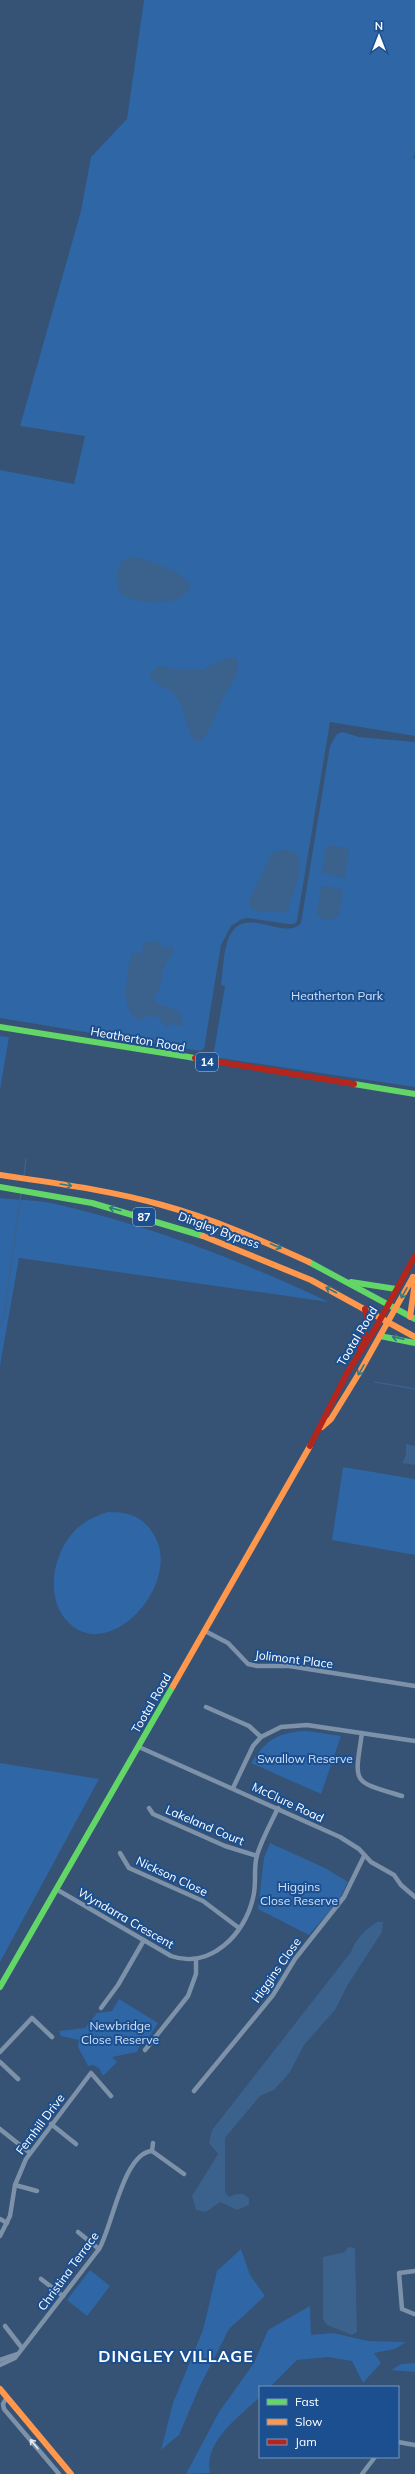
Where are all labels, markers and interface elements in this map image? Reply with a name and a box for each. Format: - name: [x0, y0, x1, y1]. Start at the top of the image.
- north arrow: [359, 16, 399, 56]
- text: N: [375, 19, 383, 33]
- park label: Heatherton Park: [291, 988, 384, 1003]
- street label: Heatherton Road: [89, 1023, 187, 1055]
- road number: 14: [196, 1053, 218, 1071]
- one-way arrow: [59, 1181, 72, 1189]
- one-way arrow: [108, 1205, 121, 1212]
- road number: 87: [133, 1208, 155, 1226]
- street label: Dingley Bypass: [176, 1208, 262, 1252]
- one-way arrow: [270, 1242, 282, 1250]
- one-way arrow: [325, 1286, 337, 1293]
- one-way arrow: [400, 1287, 408, 1299]
- street label: Tootal Road: [333, 1304, 381, 1368]
- one-way arrow: [392, 1334, 405, 1342]
- one-way arrow: [357, 1364, 365, 1376]
- street label: Jolimont Place: [254, 1647, 334, 1671]
- street label: Tootal Road: [128, 1670, 174, 1736]
- park label: Swallow Reserve: [257, 1751, 353, 1766]
- street label: McClure Road: [250, 1779, 326, 1825]
- street label: Lakeland Court: [163, 1802, 247, 1848]
- street label: Nickson Close: [134, 1853, 210, 1899]
- park label: Higgins Close Reserve: [260, 1879, 338, 1908]
- street label: Wyndarra Crescent: [75, 1884, 177, 1952]
- street label: Higgins Close: [248, 1935, 304, 2005]
- park label: Newbridge Close Reserve: [81, 2018, 159, 2047]
- street label: Fernhill Drive: [12, 2091, 68, 2157]
- street label: Christina Terrace: [34, 2229, 102, 2313]
- district label: DINGLEY VILLAGE: [98, 2346, 254, 2366]
- legend: [259, 2386, 399, 2458]
- text: Fast: [295, 2394, 319, 2409]
- text: Slow: [295, 2414, 323, 2429]
- text: Jam: [295, 2434, 317, 2449]
- one-way arrow: [29, 2439, 38, 2449]

